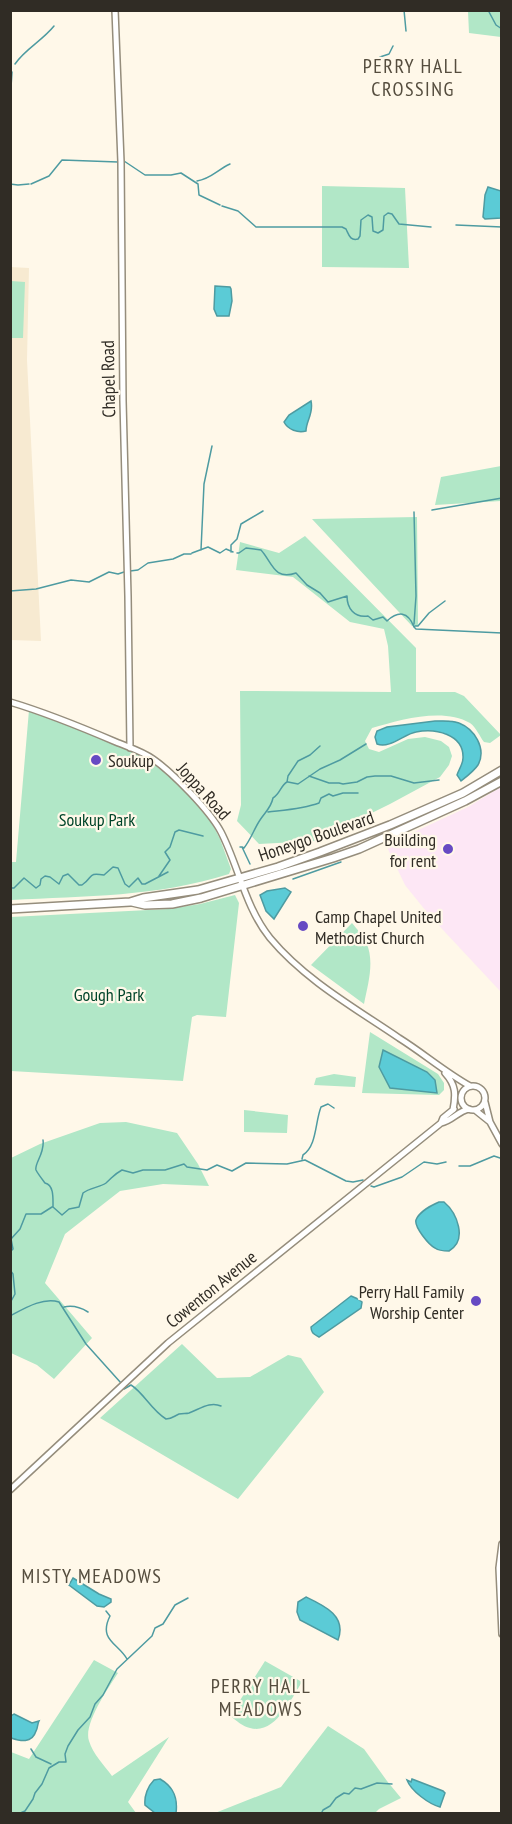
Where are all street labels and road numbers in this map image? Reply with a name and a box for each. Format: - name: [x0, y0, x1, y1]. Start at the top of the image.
- street label: Chapel Road: [96, 340, 120, 418]
- street label: Joppa Road: [172, 757, 236, 825]
- street label: Honeygo Boulevard: [255, 805, 377, 867]
- street label: Cowenton Avenue: [161, 1245, 261, 1333]

